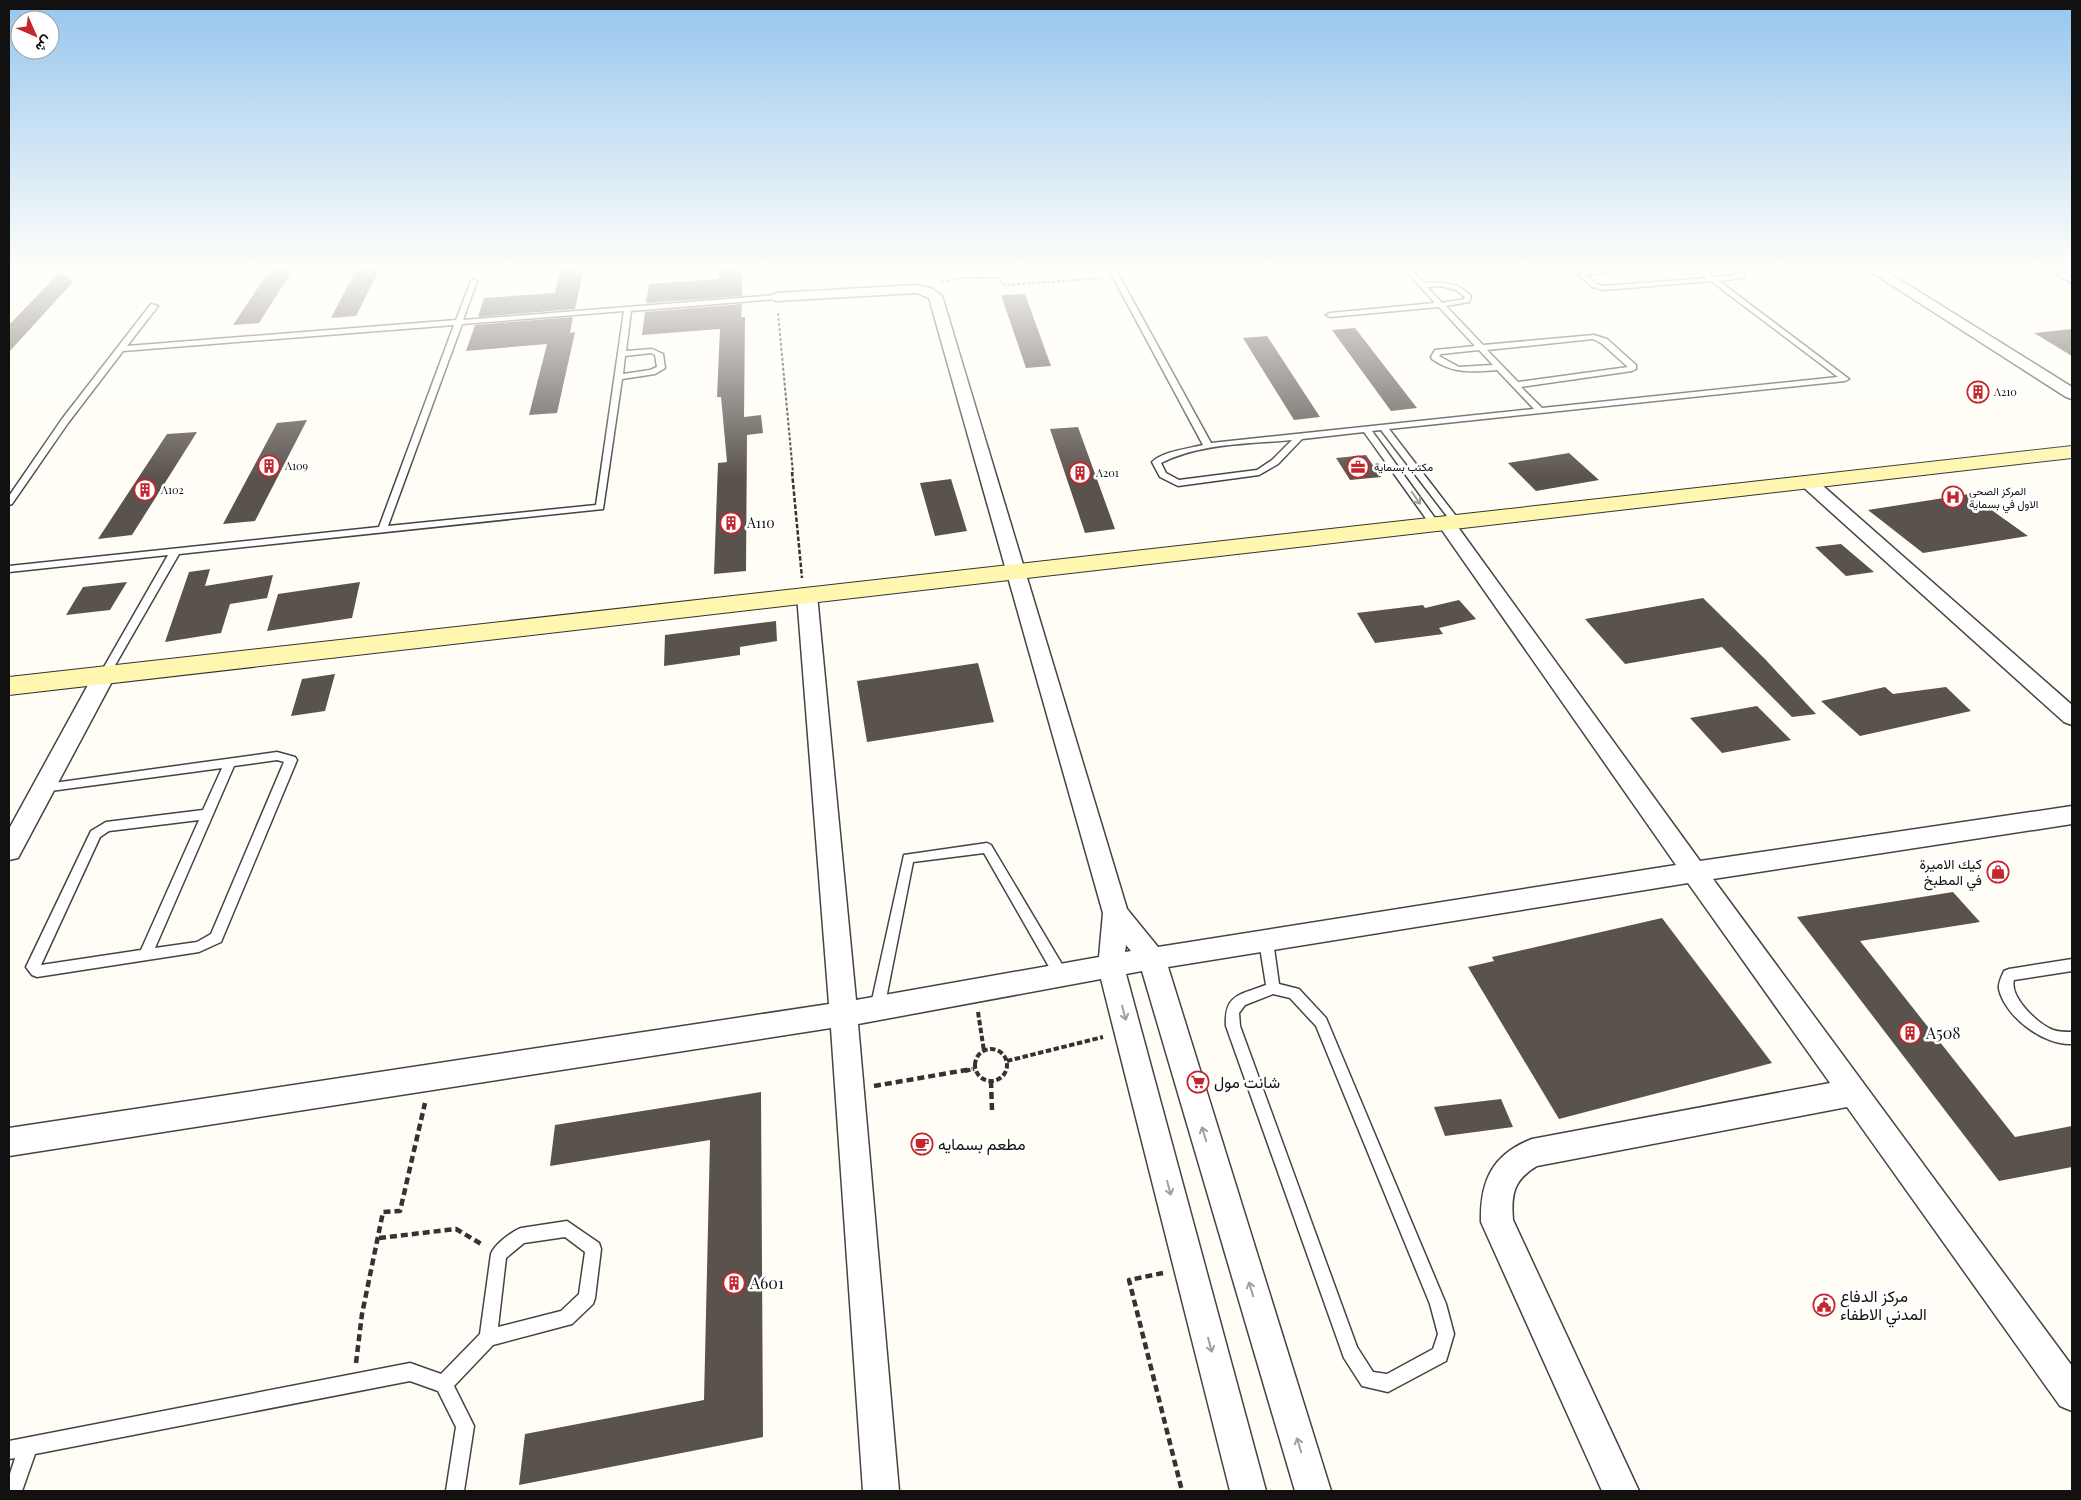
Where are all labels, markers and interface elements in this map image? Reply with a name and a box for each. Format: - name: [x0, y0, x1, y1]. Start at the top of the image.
- north arrow: [10, 10, 60, 60]
- text: ش: [32, 32, 57, 57]
- building icon: A210: [1966, 380, 1990, 404]
- place label: A210: [1993, 384, 2017, 399]
- building icon: A109: [257, 454, 281, 478]
- office icon: مكتب بسماية: [1346, 455, 1370, 479]
- place label: A109: [284, 458, 309, 473]
- place label: مكتب بسماية: [1374, 459, 1433, 474]
- building icon: A201: [1068, 461, 1092, 485]
- place label: A201: [1095, 465, 1119, 480]
- building icon: A102: [133, 478, 157, 502]
- place label: A102: [160, 482, 184, 497]
- place label: المركز الصحي الاول في بسماية: [1969, 483, 2038, 514]
- hospital icon: المركز الصحي الاول في بسماية: [1941, 485, 1965, 509]
- one-way arrow: [1411, 491, 1421, 505]
- building icon: A110: [719, 511, 743, 535]
- place label: A110: [746, 513, 775, 532]
- place label: كيك الاميرة في المطبخ: [1919, 854, 1982, 892]
- shop icon: كيك الاميرة في المطبخ: [1986, 860, 2010, 884]
- one-way arrow: [1119, 1005, 1129, 1021]
- building icon: A508: [1898, 1021, 1922, 1045]
- place label: A508: [1925, 1022, 1961, 1043]
- supermarket icon: شانت مول: [1186, 1070, 1210, 1094]
- place label: شانت مول: [1214, 1071, 1280, 1093]
- one-way arrow: [1199, 1126, 1209, 1142]
- cafe icon: مطعم بسمايه: [910, 1132, 934, 1156]
- place label: مطعم بسمايه: [938, 1133, 1025, 1155]
- one-way arrow: [1165, 1179, 1174, 1195]
- building icon: A601: [722, 1271, 746, 1295]
- place label: A601: [749, 1272, 784, 1293]
- one-way arrow: [1246, 1282, 1256, 1298]
- place label: مركز الدفاع المدني الاطفاء: [1840, 1285, 1927, 1328]
- public building icon: مركز الدفاع المدني الاطفاء: [1812, 1293, 1836, 1317]
- one-way arrow: [1206, 1336, 1215, 1352]
- one-way arrow: [1293, 1437, 1303, 1453]

